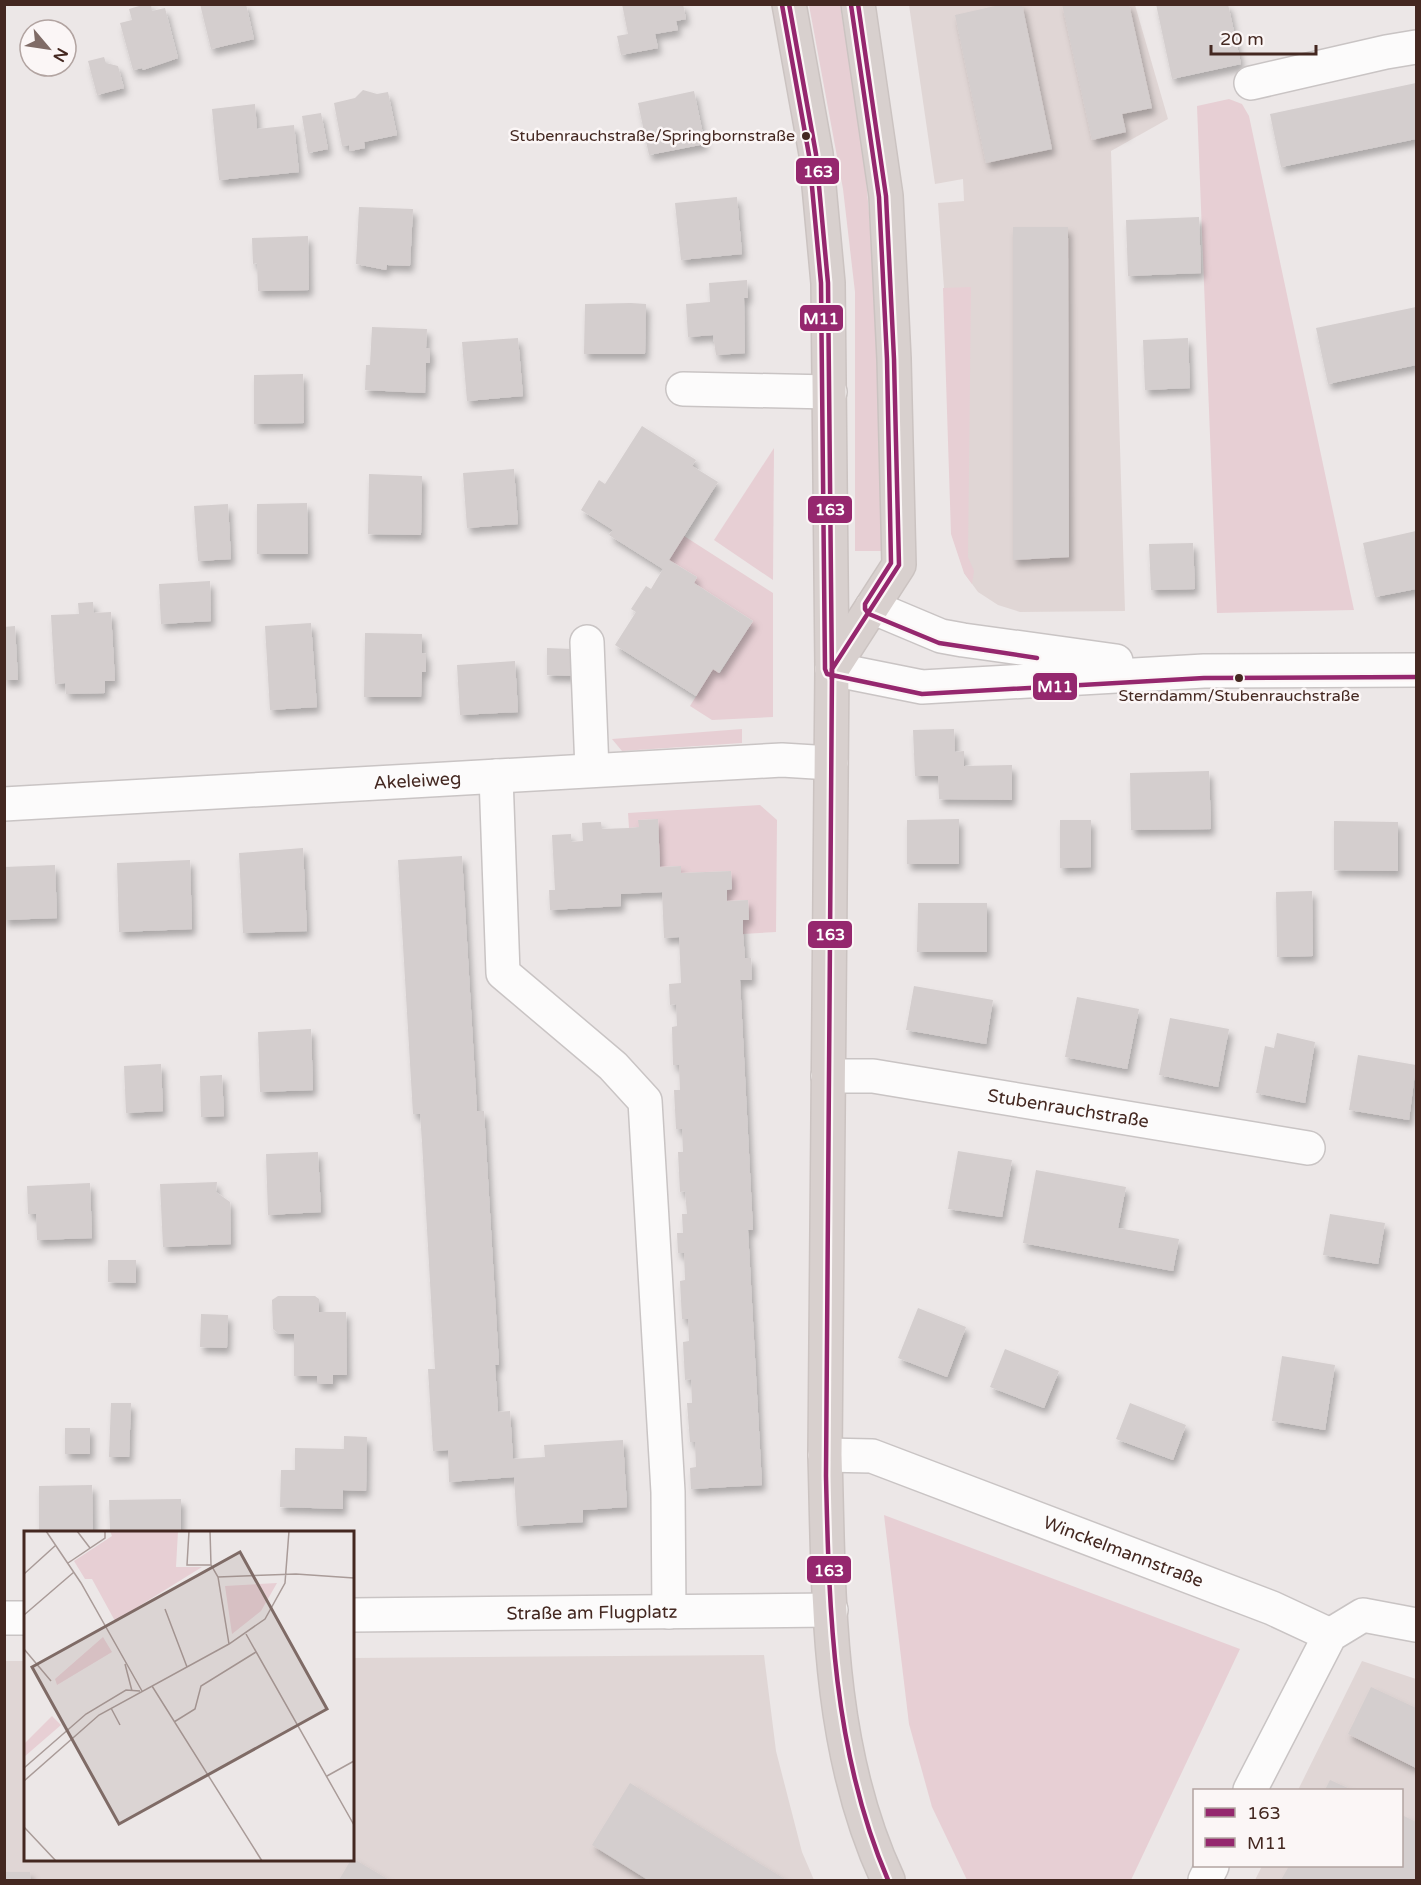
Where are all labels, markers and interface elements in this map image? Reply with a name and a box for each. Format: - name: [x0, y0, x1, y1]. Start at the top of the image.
- north arrow: [18, 18, 78, 78]
- scale bar: [1211, 18, 1316, 56]
- text: 20 m: [1220, 28, 1264, 50]
- text: N: [48, 44, 72, 65]
- place label: Stubenrauchstraße/Springbornstraße: [510, 126, 795, 146]
- marker: Stubenrauchstraße/Springbornstraße: [800, 130, 812, 142]
- line badge: 163: [795, 157, 840, 185]
- text: 163: [803, 162, 833, 182]
- line badge: M11: [799, 304, 844, 332]
- text: M11: [803, 309, 839, 329]
- line badge: 163: [807, 495, 853, 524]
- text: 163: [815, 500, 845, 520]
- line badge: M11: [1032, 672, 1078, 701]
- marker: Sterndamm/Stubenrauchstraße: [1233, 672, 1245, 684]
- text: M11: [1037, 677, 1073, 697]
- place label: Sterndamm/Stubenrauchstraße: [1119, 686, 1359, 706]
- street label: Akeleiweg: [373, 767, 462, 794]
- line badge: 163: [807, 920, 853, 949]
- text: 163: [815, 925, 845, 945]
- street label: Stubenrauchstraße: [986, 1084, 1151, 1133]
- street label: Winckelmannstraße: [1040, 1511, 1207, 1592]
- inset map: [24, 1531, 354, 1861]
- line badge: 163: [806, 1555, 852, 1584]
- text: 163: [814, 1561, 844, 1581]
- street label: Straße am Flugplatz: [506, 1601, 678, 1624]
- legend: [1193, 1789, 1403, 1867]
- text: 163: [1247, 1802, 1281, 1824]
- text: M11: [1247, 1832, 1287, 1854]

